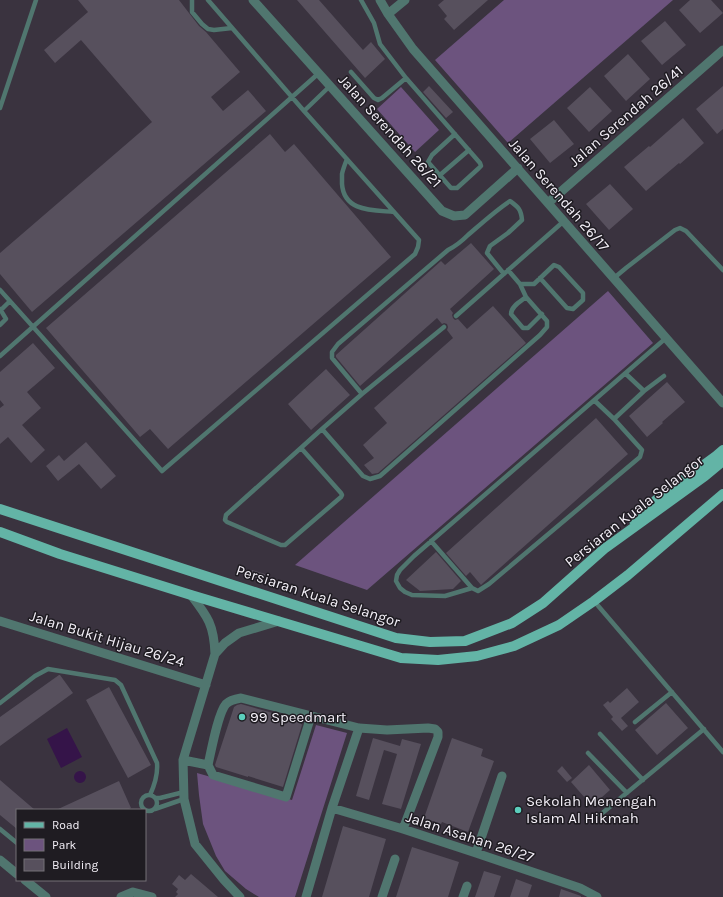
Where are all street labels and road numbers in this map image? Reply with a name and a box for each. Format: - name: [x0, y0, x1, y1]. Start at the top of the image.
- street label: Jalan Serendah 26/41: [565, 62, 687, 170]
- street label: Jalan Serendah 26/21: [335, 71, 445, 191]
- street label: Jalan Serendah 26/17: [505, 135, 613, 255]
- street label: Persiaran Kuala Selangor: [561, 451, 707, 571]
- street label: Persiaran Kuala Selangor: [234, 561, 403, 631]
- street label: Jalan Bukit Hijau 26/24: [27, 607, 187, 671]
- street label: Jalan Asahan 26/27: [404, 808, 536, 866]

